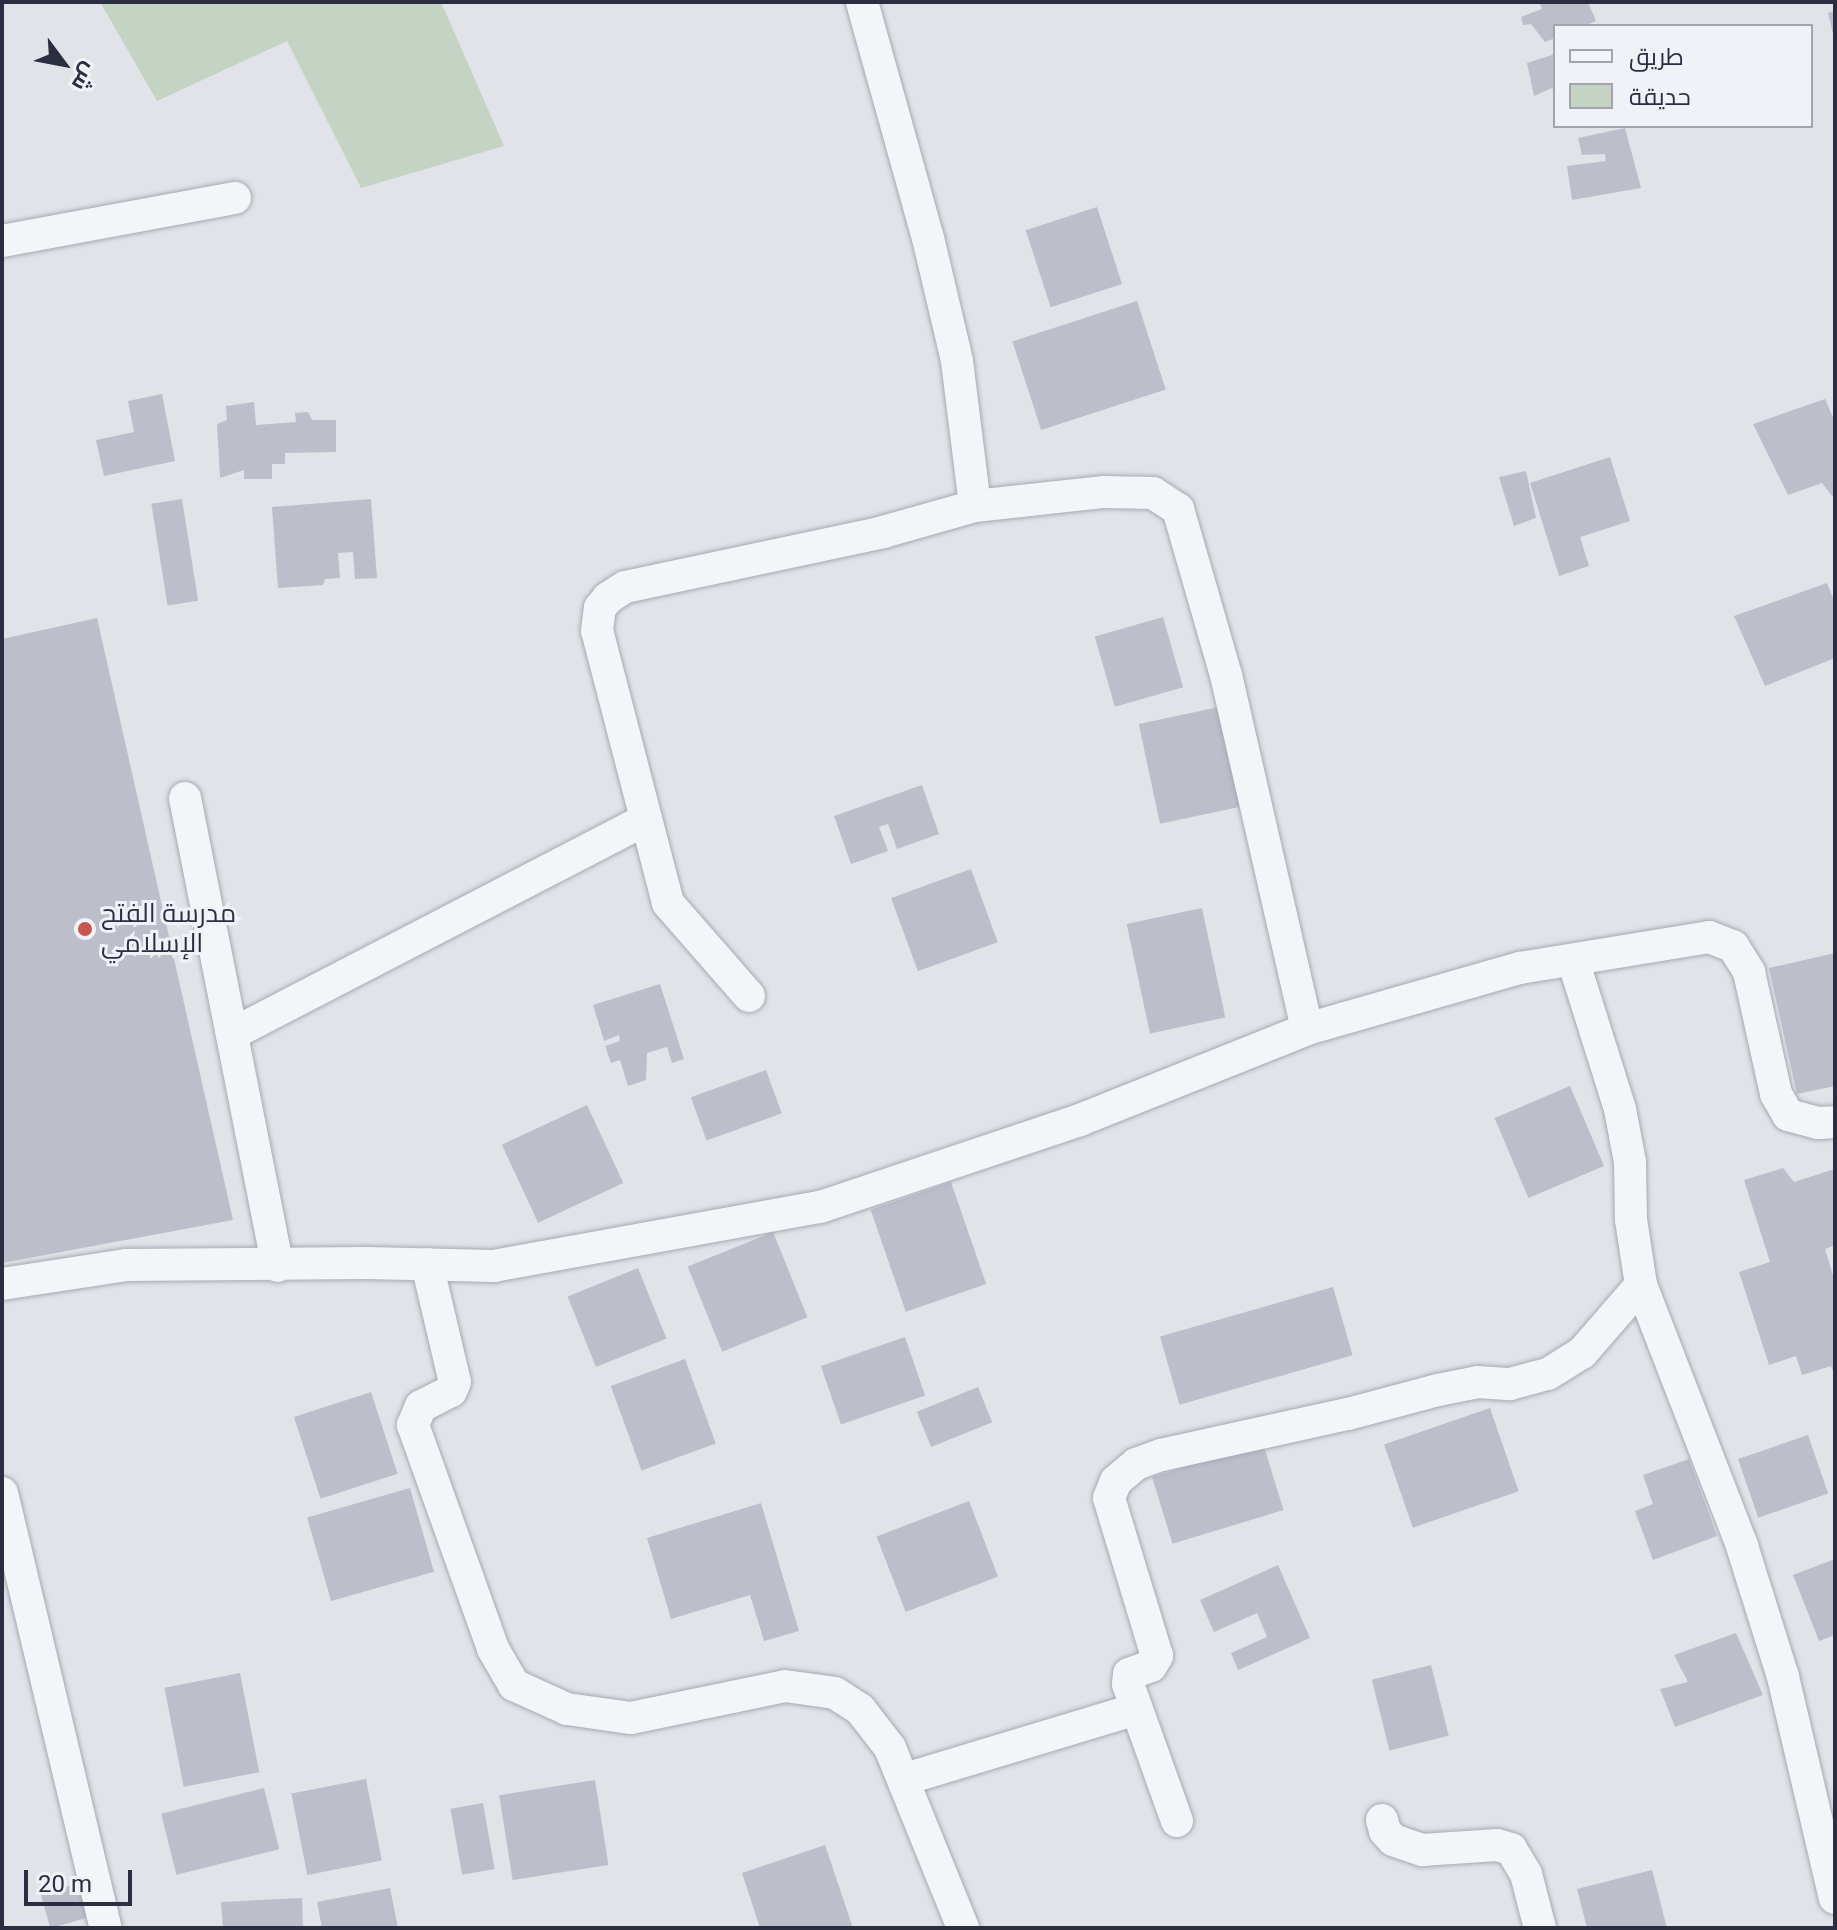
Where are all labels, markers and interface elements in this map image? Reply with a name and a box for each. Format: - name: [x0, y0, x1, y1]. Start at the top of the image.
- north arrow: [24, 24, 104, 104]
- legend: [1553, 24, 1813, 128]
- text: طريق: [1629, 43, 1684, 71]
- text: ش: [67, 58, 103, 96]
- text: حديقة: [1629, 83, 1691, 111]
- place label: مدرسة الفتح الإسلامي: [101, 898, 236, 960]
- marker: مدرسة الفتح الإسلامي: [76, 920, 94, 938]
- scale bar: [28, 1854, 136, 1904]
- text: 20 m: [38, 1870, 92, 1898]

